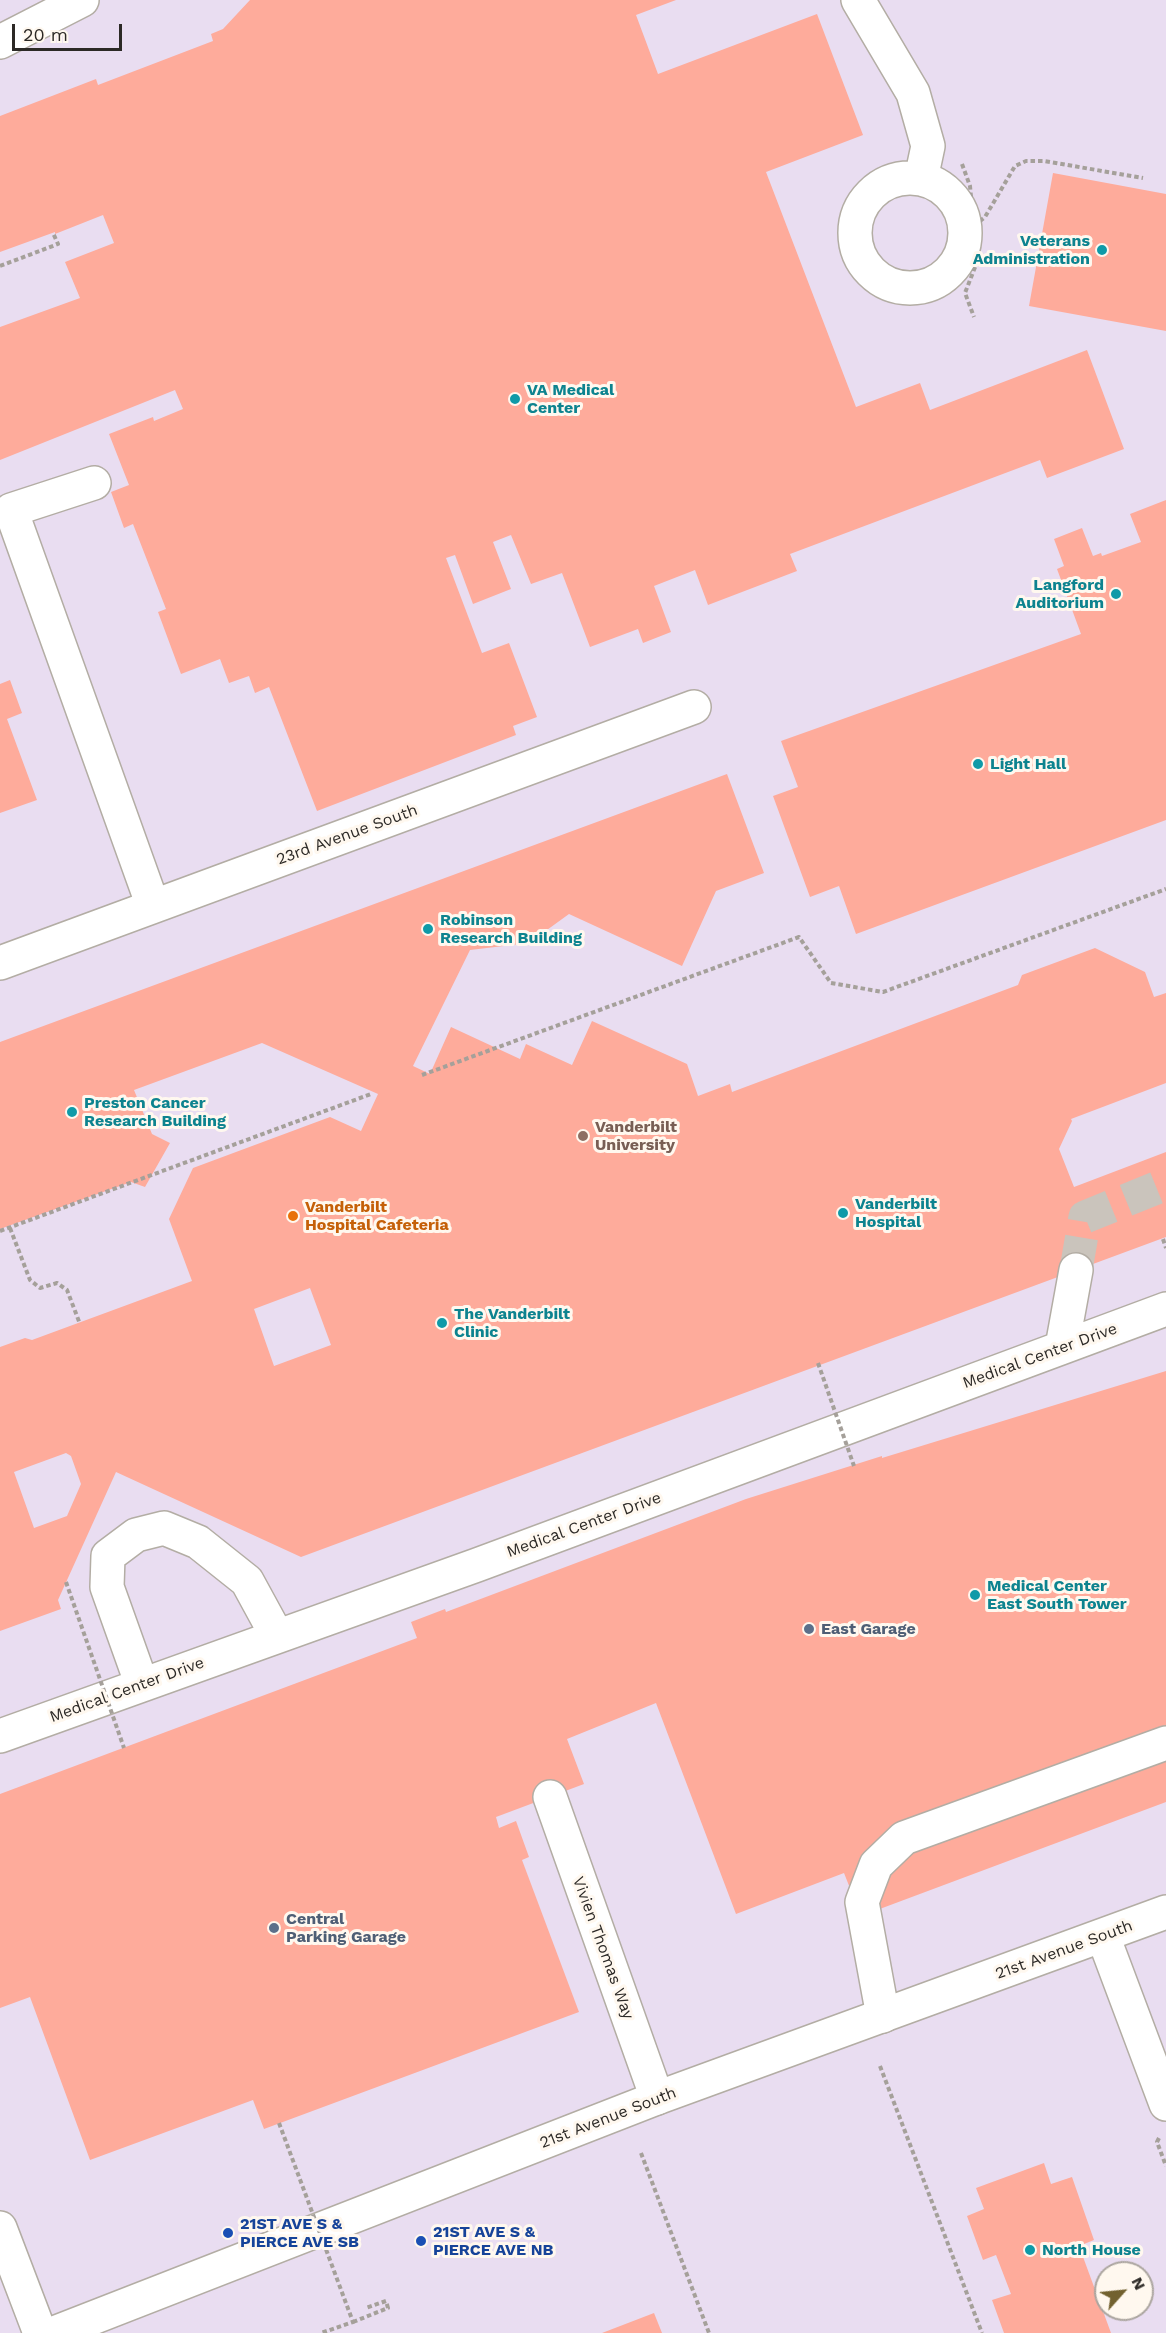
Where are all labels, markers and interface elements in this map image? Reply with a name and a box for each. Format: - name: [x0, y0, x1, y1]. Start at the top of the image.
- scale bar: [15, 12, 124, 50]
- text: 20 m: [23, 24, 68, 45]
- place label: Veterans Administration: [973, 231, 1090, 269]
- marker: Veterans Administration: [1095, 243, 1109, 257]
- place label: VA Medical Center: [527, 380, 614, 418]
- marker: VA Medical Center: [508, 392, 522, 406]
- place label: Langford Auditorium: [1016, 575, 1104, 613]
- marker: Langford Auditorium: [1109, 587, 1123, 601]
- place label: Light Hall: [990, 754, 1066, 774]
- marker: Light Hall: [971, 757, 985, 771]
- street label: 23rd Avenue South: [274, 801, 420, 869]
- place label: Robinson Research Building: [440, 910, 582, 948]
- marker: Robinson Research Building: [421, 922, 435, 936]
- place label: Preston Cancer Research Building: [84, 1093, 226, 1131]
- marker: Preston Cancer Research Building: [65, 1105, 79, 1119]
- place label: Vanderbilt University: [595, 1117, 677, 1155]
- marker: Vanderbilt University: [576, 1129, 590, 1143]
- place label: Vanderbilt Hospital: [855, 1194, 937, 1232]
- place label: Vanderbilt Hospital Cafeteria: [305, 1197, 449, 1235]
- marker: Vanderbilt Hospital: [836, 1206, 850, 1220]
- marker: Vanderbilt Hospital Cafeteria: [286, 1209, 300, 1223]
- place label: The Vanderbilt Clinic: [454, 1304, 570, 1342]
- marker: The Vanderbilt Clinic: [435, 1316, 449, 1330]
- street label: Medical Center Drive: [960, 1319, 1120, 1393]
- street label: Medical Center Drive: [504, 1488, 664, 1562]
- place label: Medical Center East South Tower: [987, 1576, 1127, 1614]
- marker: Medical Center East South Tower: [968, 1588, 982, 1602]
- place label: East Garage: [821, 1619, 916, 1639]
- marker: East Garage: [802, 1622, 816, 1636]
- street label: Medical Center Drive: [47, 1653, 207, 1727]
- street label: Vivien Thomas Way: [568, 1874, 638, 2022]
- place label: Central Parking Garage: [286, 1909, 406, 1947]
- street label: 21st Avenue South: [993, 1916, 1135, 1984]
- marker: Central Parking Garage: [267, 1921, 281, 1935]
- street label: 21st Avenue South: [537, 2083, 679, 2153]
- place label: 21ST AVE S & PIERCE AVE SB: [240, 2214, 359, 2252]
- place label: 21ST AVE S & PIERCE AVE NB: [433, 2222, 553, 2260]
- marker: 21ST AVE S & PIERCE AVE SB: [221, 2226, 235, 2240]
- marker: 21ST AVE S & PIERCE AVE NB: [414, 2234, 428, 2248]
- place label: North House: [1042, 2240, 1141, 2260]
- marker: North House: [1023, 2243, 1037, 2257]
- north arrow: [1094, 2261, 1154, 2321]
- text: N: [1128, 2274, 1150, 2293]

